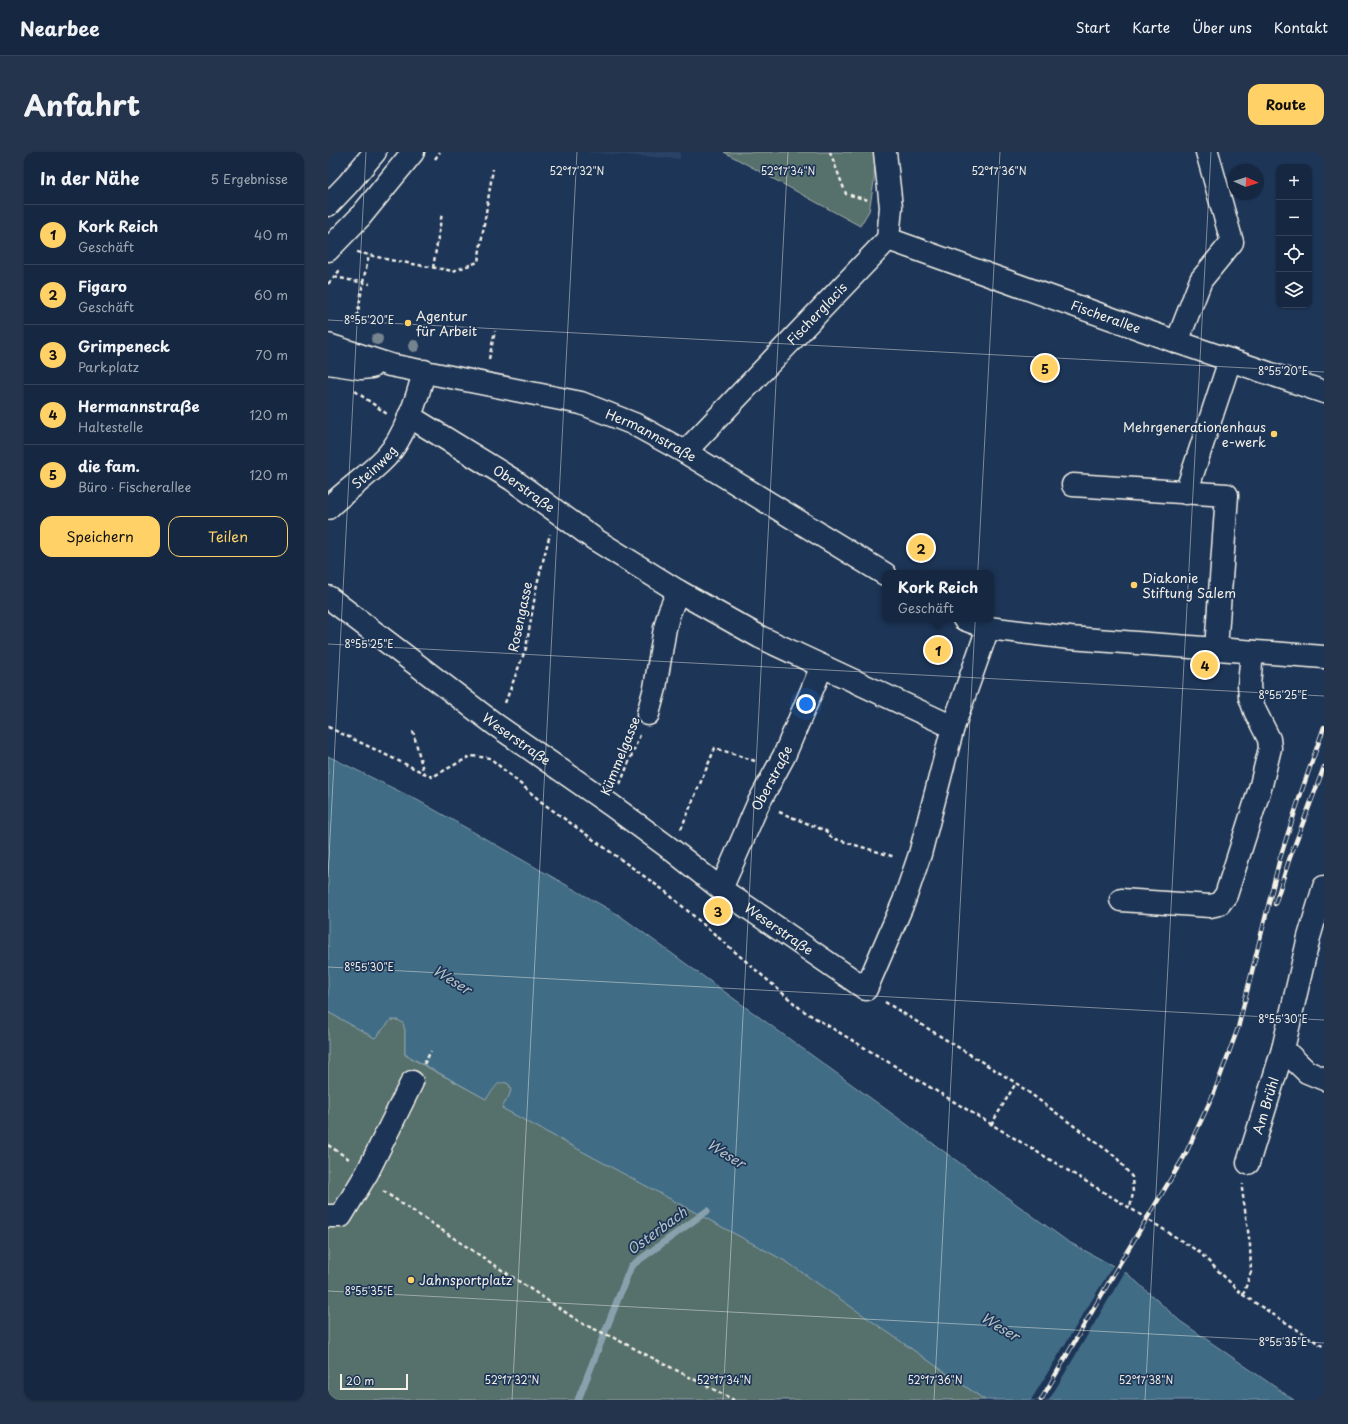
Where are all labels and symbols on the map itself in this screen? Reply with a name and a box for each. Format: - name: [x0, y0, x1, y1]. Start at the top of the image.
- text: 52°17'32"N: [550, 163, 605, 178]
- text: 52°17'34"N: [761, 163, 816, 178]
- text: 52°17'36"N: [971, 163, 1027, 178]
- north arrow: [1228, 164, 1264, 200]
- street label: Fischerglacis: [782, 278, 851, 349]
- street label: Fischerallee: [1068, 295, 1144, 337]
- place label: Agentur für Arbeit: [416, 306, 477, 340]
- text: 8°55'20"E: [344, 312, 394, 327]
- marker: Agentur für Arbeit: [403, 318, 413, 328]
- pin: 5: [1032, 353, 1058, 383]
- text: 8°55'20"E: [1258, 363, 1308, 378]
- street label: Hermannstraße: [603, 404, 700, 466]
- place label: Mehrgenerationenhaus e-werk: [1123, 417, 1266, 451]
- marker: Mehrgenerationenhaus e-werk: [1269, 429, 1279, 439]
- street label: Steinweg: [347, 441, 401, 493]
- street label: Oberstraße: [490, 460, 559, 516]
- pin: 2: [908, 533, 934, 563]
- place label: Diakonie Stiftung Salem: [1142, 568, 1236, 602]
- street label: Rosengasse: [503, 580, 536, 654]
- marker: Diakonie Stiftung Salem: [1129, 580, 1139, 590]
- pin: 1: [925, 635, 951, 665]
- text: 8°55'25"E: [344, 636, 394, 651]
- pin: 4: [1192, 650, 1218, 680]
- text: 8°55'25"E: [1258, 687, 1308, 702]
- your location: [796, 694, 816, 714]
- street label: Weserstraße: [479, 708, 555, 769]
- street label: Kümmelgasse: [595, 713, 644, 798]
- street label: Oberstraße: [746, 742, 796, 813]
- pin: 3: [705, 896, 731, 926]
- street label: Weserstraße: [741, 898, 817, 959]
- text: 8°55'30"E: [344, 959, 394, 974]
- water label: Weser: [429, 960, 478, 1001]
- text: 8°55'30"E: [1258, 1011, 1308, 1026]
- street label: Am Brühl: [1247, 1074, 1283, 1137]
- water label: Weser: [703, 1134, 752, 1175]
- water label: Osterbach: [622, 1201, 692, 1260]
- place label: Jahnsportplatz: [419, 1270, 512, 1289]
- marker: Jahnsportplatz: [406, 1275, 416, 1285]
- text: 8°55'35"E: [345, 1283, 393, 1298]
- water label: Weser: [977, 1307, 1026, 1348]
- text: 8°55'35"E: [1259, 1334, 1307, 1349]
- scale bar: [340, 1372, 408, 1391]
- text: 52°17'32"N: [485, 1372, 540, 1387]
- text: 52°17'34"N: [697, 1372, 752, 1387]
- text: 52°17'36"N: [907, 1372, 963, 1387]
- text: 52°17'38"N: [1119, 1372, 1173, 1387]

